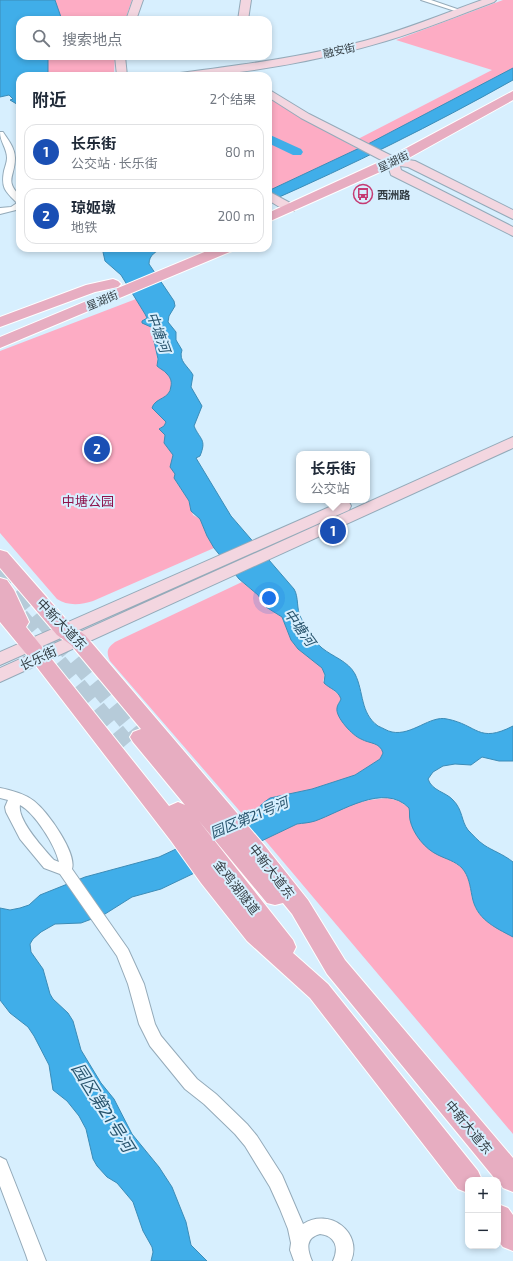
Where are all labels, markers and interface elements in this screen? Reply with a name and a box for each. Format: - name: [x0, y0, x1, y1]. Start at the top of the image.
- search box: [16, 16, 272, 60]
- icon: search: [30, 27, 52, 49]
- text: 搜索地点: [62, 30, 122, 48]
- street label: 融安街: [321, 40, 357, 60]
- text: 附近: [32, 89, 66, 109]
- text: 2个结果: [210, 91, 256, 107]
- text: 长乐街: [71, 134, 116, 152]
- text: 1: [43, 144, 49, 160]
- text: 80 m: [225, 144, 255, 160]
- street label: 星湖街: [375, 148, 411, 174]
- text: 公交站 · 长乐街: [71, 155, 158, 171]
- bus stop icon: 西洲路: [352, 183, 374, 205]
- place label: 西洲路: [377, 188, 411, 201]
- text: 琼姬墩: [71, 198, 116, 216]
- text: 2: [42, 208, 50, 224]
- text: 200 m: [218, 208, 255, 224]
- text: 地铁: [71, 219, 97, 235]
- street label: 星湖街: [84, 288, 120, 312]
- water label: 中塘河: [144, 309, 175, 357]
- pin: 2: [84, 434, 110, 464]
- popup: [296, 451, 370, 503]
- text: 长乐街: [310, 459, 356, 477]
- text: 公交站: [310, 480, 350, 496]
- park label: 中塘公园: [62, 493, 114, 509]
- pin: 1: [320, 516, 346, 546]
- your location: [259, 588, 279, 608]
- street label: 中新大道东: [34, 595, 90, 653]
- water label: 中塘河: [281, 605, 321, 651]
- street label: 长乐街: [17, 643, 59, 673]
- water label: 园区第21号河: [207, 792, 293, 841]
- street label: 中新大道东: [246, 840, 298, 902]
- street label: 金鸡湖隧道: [211, 856, 263, 918]
- water label: 园区第21号河: [69, 1059, 141, 1158]
- street label: 中新大道东: [442, 1097, 496, 1157]
- map controls: [465, 1177, 501, 1249]
- button: +: [465, 1177, 501, 1213]
- button: −: [465, 1213, 501, 1249]

